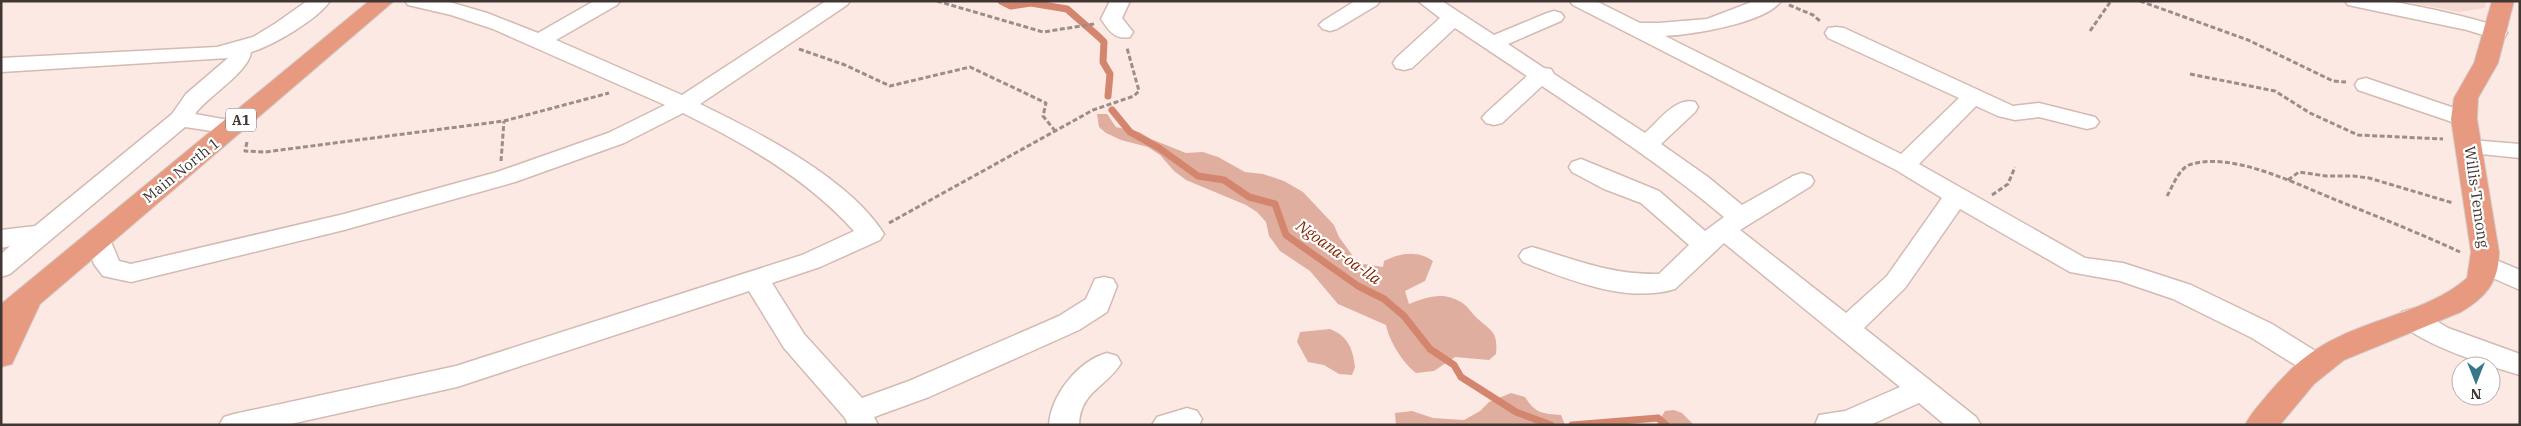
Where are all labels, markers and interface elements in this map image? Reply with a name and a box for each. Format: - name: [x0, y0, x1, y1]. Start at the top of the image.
- road number: A1: [226, 108, 256, 132]
- street label: Main North 1: [139, 133, 223, 207]
- street label: Willis-Temong: [2460, 145, 2494, 249]
- water label: Ngoana-oa-lla: [1292, 215, 1385, 289]
- north arrow: [2451, 356, 2501, 406]
- text: N: [2470, 385, 2482, 403]

